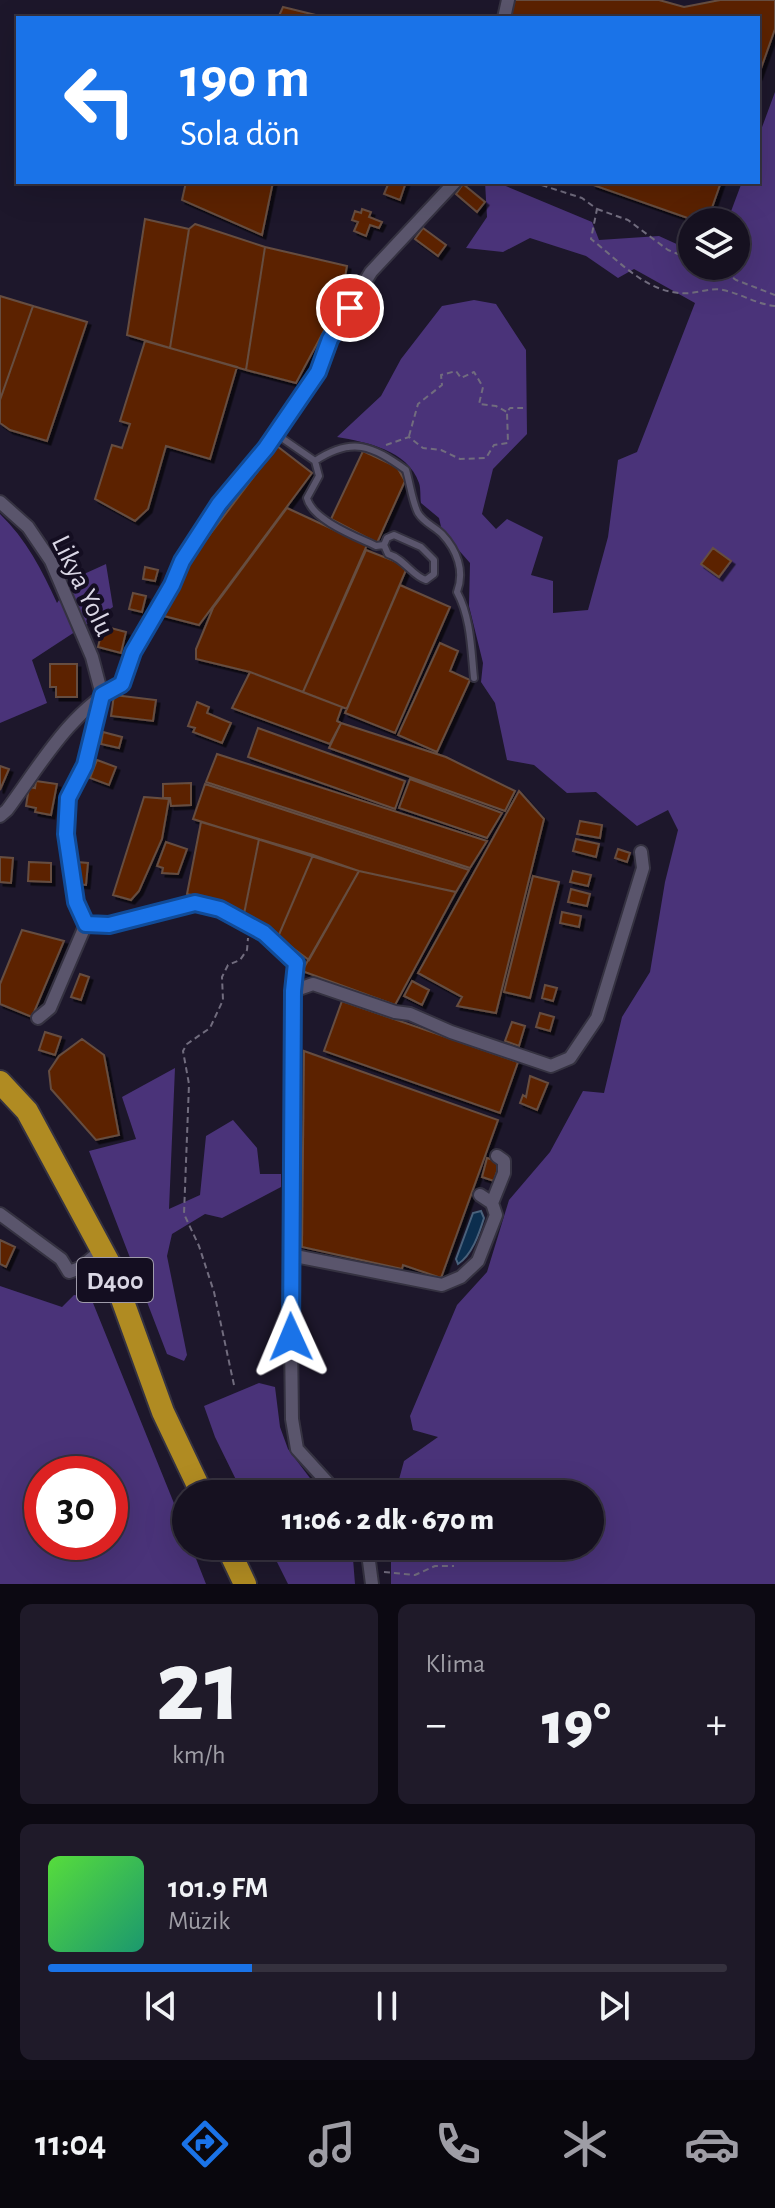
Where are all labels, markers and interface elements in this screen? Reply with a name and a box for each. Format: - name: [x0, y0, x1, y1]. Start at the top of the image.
- icon: left: [48, 48, 152, 152]
- text: 190 m: [180, 51, 310, 107]
- text: Sola dön: [180, 116, 300, 152]
- map controls: [678, 208, 750, 280]
- button: layers: [678, 208, 750, 280]
- pin: [316, 274, 384, 342]
- icon: arrive: [328, 286, 372, 330]
- street label: Likya Yolu: [46, 531, 119, 641]
- road number: D400: [77, 1258, 153, 1302]
- position arrow: [249, 1295, 333, 1379]
- speed limit sign: 30: [24, 1456, 128, 1560]
- text: 11:06 · 2 dk · 670 m: [282, 1505, 494, 1535]
- text: 21: [156, 1636, 242, 1740]
- text: Klima: [426, 1651, 485, 1677]
- text: 19°: [542, 1695, 611, 1755]
- text: −: [426, 1703, 447, 1747]
- text: +: [706, 1703, 727, 1747]
- text: km/h: [172, 1742, 226, 1768]
- text: 101.9 FM: [168, 1873, 268, 1903]
- text: Müzik: [168, 1908, 230, 1934]
- icon: previous: [139, 1984, 183, 2028]
- icon: pause: [365, 1984, 409, 2028]
- icon: next: [592, 1984, 636, 2028]
- icon: directions: [177, 2116, 233, 2172]
- icon: music: [304, 2116, 360, 2172]
- icon: phone: [430, 2116, 486, 2172]
- icon: climate: [557, 2116, 613, 2172]
- icon: car: [684, 2116, 740, 2172]
- text: 11:04: [35, 2126, 106, 2162]

